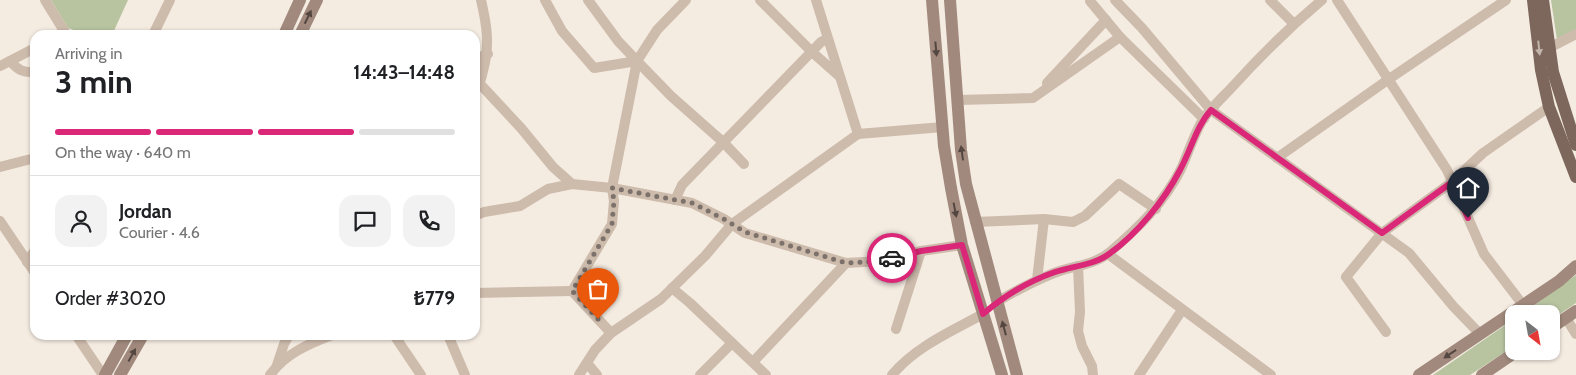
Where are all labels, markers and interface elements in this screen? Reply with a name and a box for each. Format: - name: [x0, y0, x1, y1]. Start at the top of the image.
- one-way arrow: [304, 10, 313, 25]
- one-way arrow: [932, 41, 940, 57]
- one-way arrow: [1535, 41, 1543, 57]
- text: Arriving in: [55, 44, 122, 63]
- text: 14:43–14:48: [353, 61, 455, 84]
- text: 3 min: [55, 62, 133, 101]
- text: On the way · 640 m: [55, 143, 191, 162]
- one-way arrow: [957, 145, 965, 161]
- pin: [1447, 167, 1489, 218]
- icon: home: [1454, 174, 1482, 202]
- button: person: [55, 195, 107, 247]
- button: chat: [339, 195, 391, 247]
- button: phone: [403, 195, 455, 247]
- text: Jordan: [119, 200, 172, 223]
- one-way arrow: [951, 202, 959, 217]
- text: Courier · 4.6: [119, 223, 200, 242]
- courier: [867, 233, 917, 283]
- icon: car: [878, 244, 906, 272]
- pin: [577, 268, 619, 319]
- icon: bag: [584, 275, 612, 303]
- text: Order #3020: [55, 287, 166, 310]
- text: ₺779: [414, 287, 455, 310]
- north arrow: [1505, 305, 1560, 360]
- map controls: [1505, 305, 1560, 360]
- one-way arrow: [1000, 320, 1008, 336]
- one-way arrow: [127, 348, 136, 362]
- one-way arrow: [1443, 349, 1457, 359]

